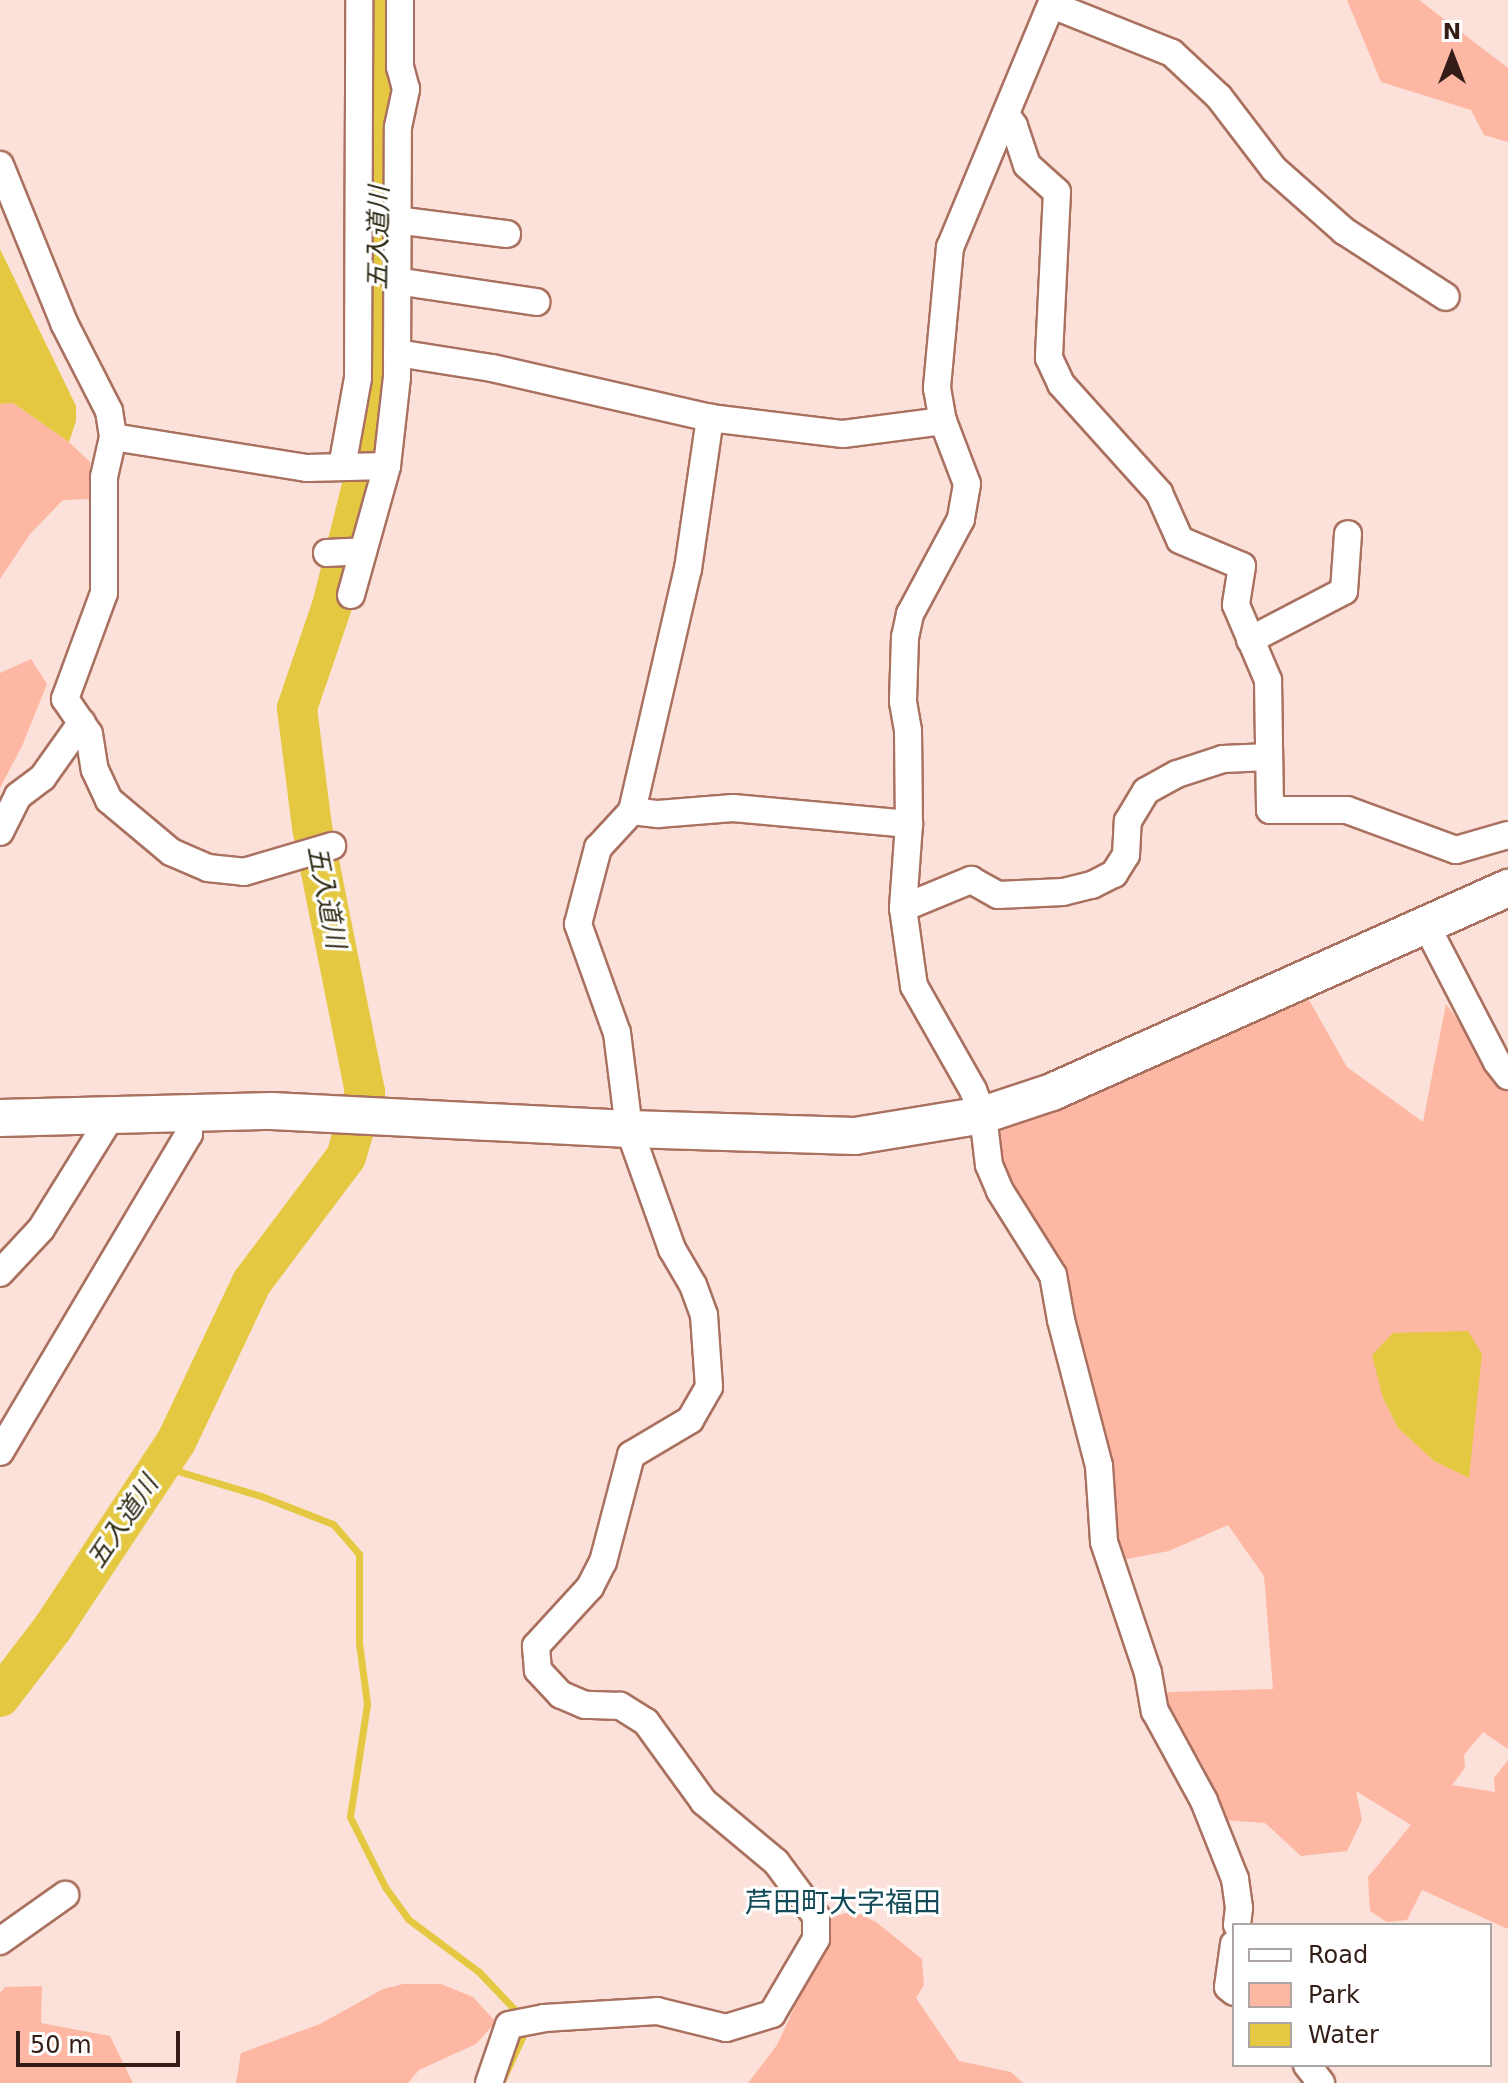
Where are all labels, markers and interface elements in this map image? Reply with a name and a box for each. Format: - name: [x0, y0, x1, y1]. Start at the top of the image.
- north arrow: [1412, 16, 1492, 96]
- text: N: [1443, 19, 1461, 44]
- water label: 五入道川: [362, 186, 396, 290]
- water label: 五入道川: [301, 843, 351, 951]
- water label: 五入道川: [81, 1470, 165, 1574]
- district label: 芦田町大字福田: [745, 1886, 941, 1920]
- legend: [1232, 1923, 1492, 2067]
- text: Road: [1308, 1941, 1368, 1969]
- text: Park: [1308, 1981, 1360, 2009]
- scale bar: [20, 2015, 184, 2065]
- text: Water: [1308, 2021, 1379, 2049]
- text: 50 m: [30, 2031, 92, 2059]

